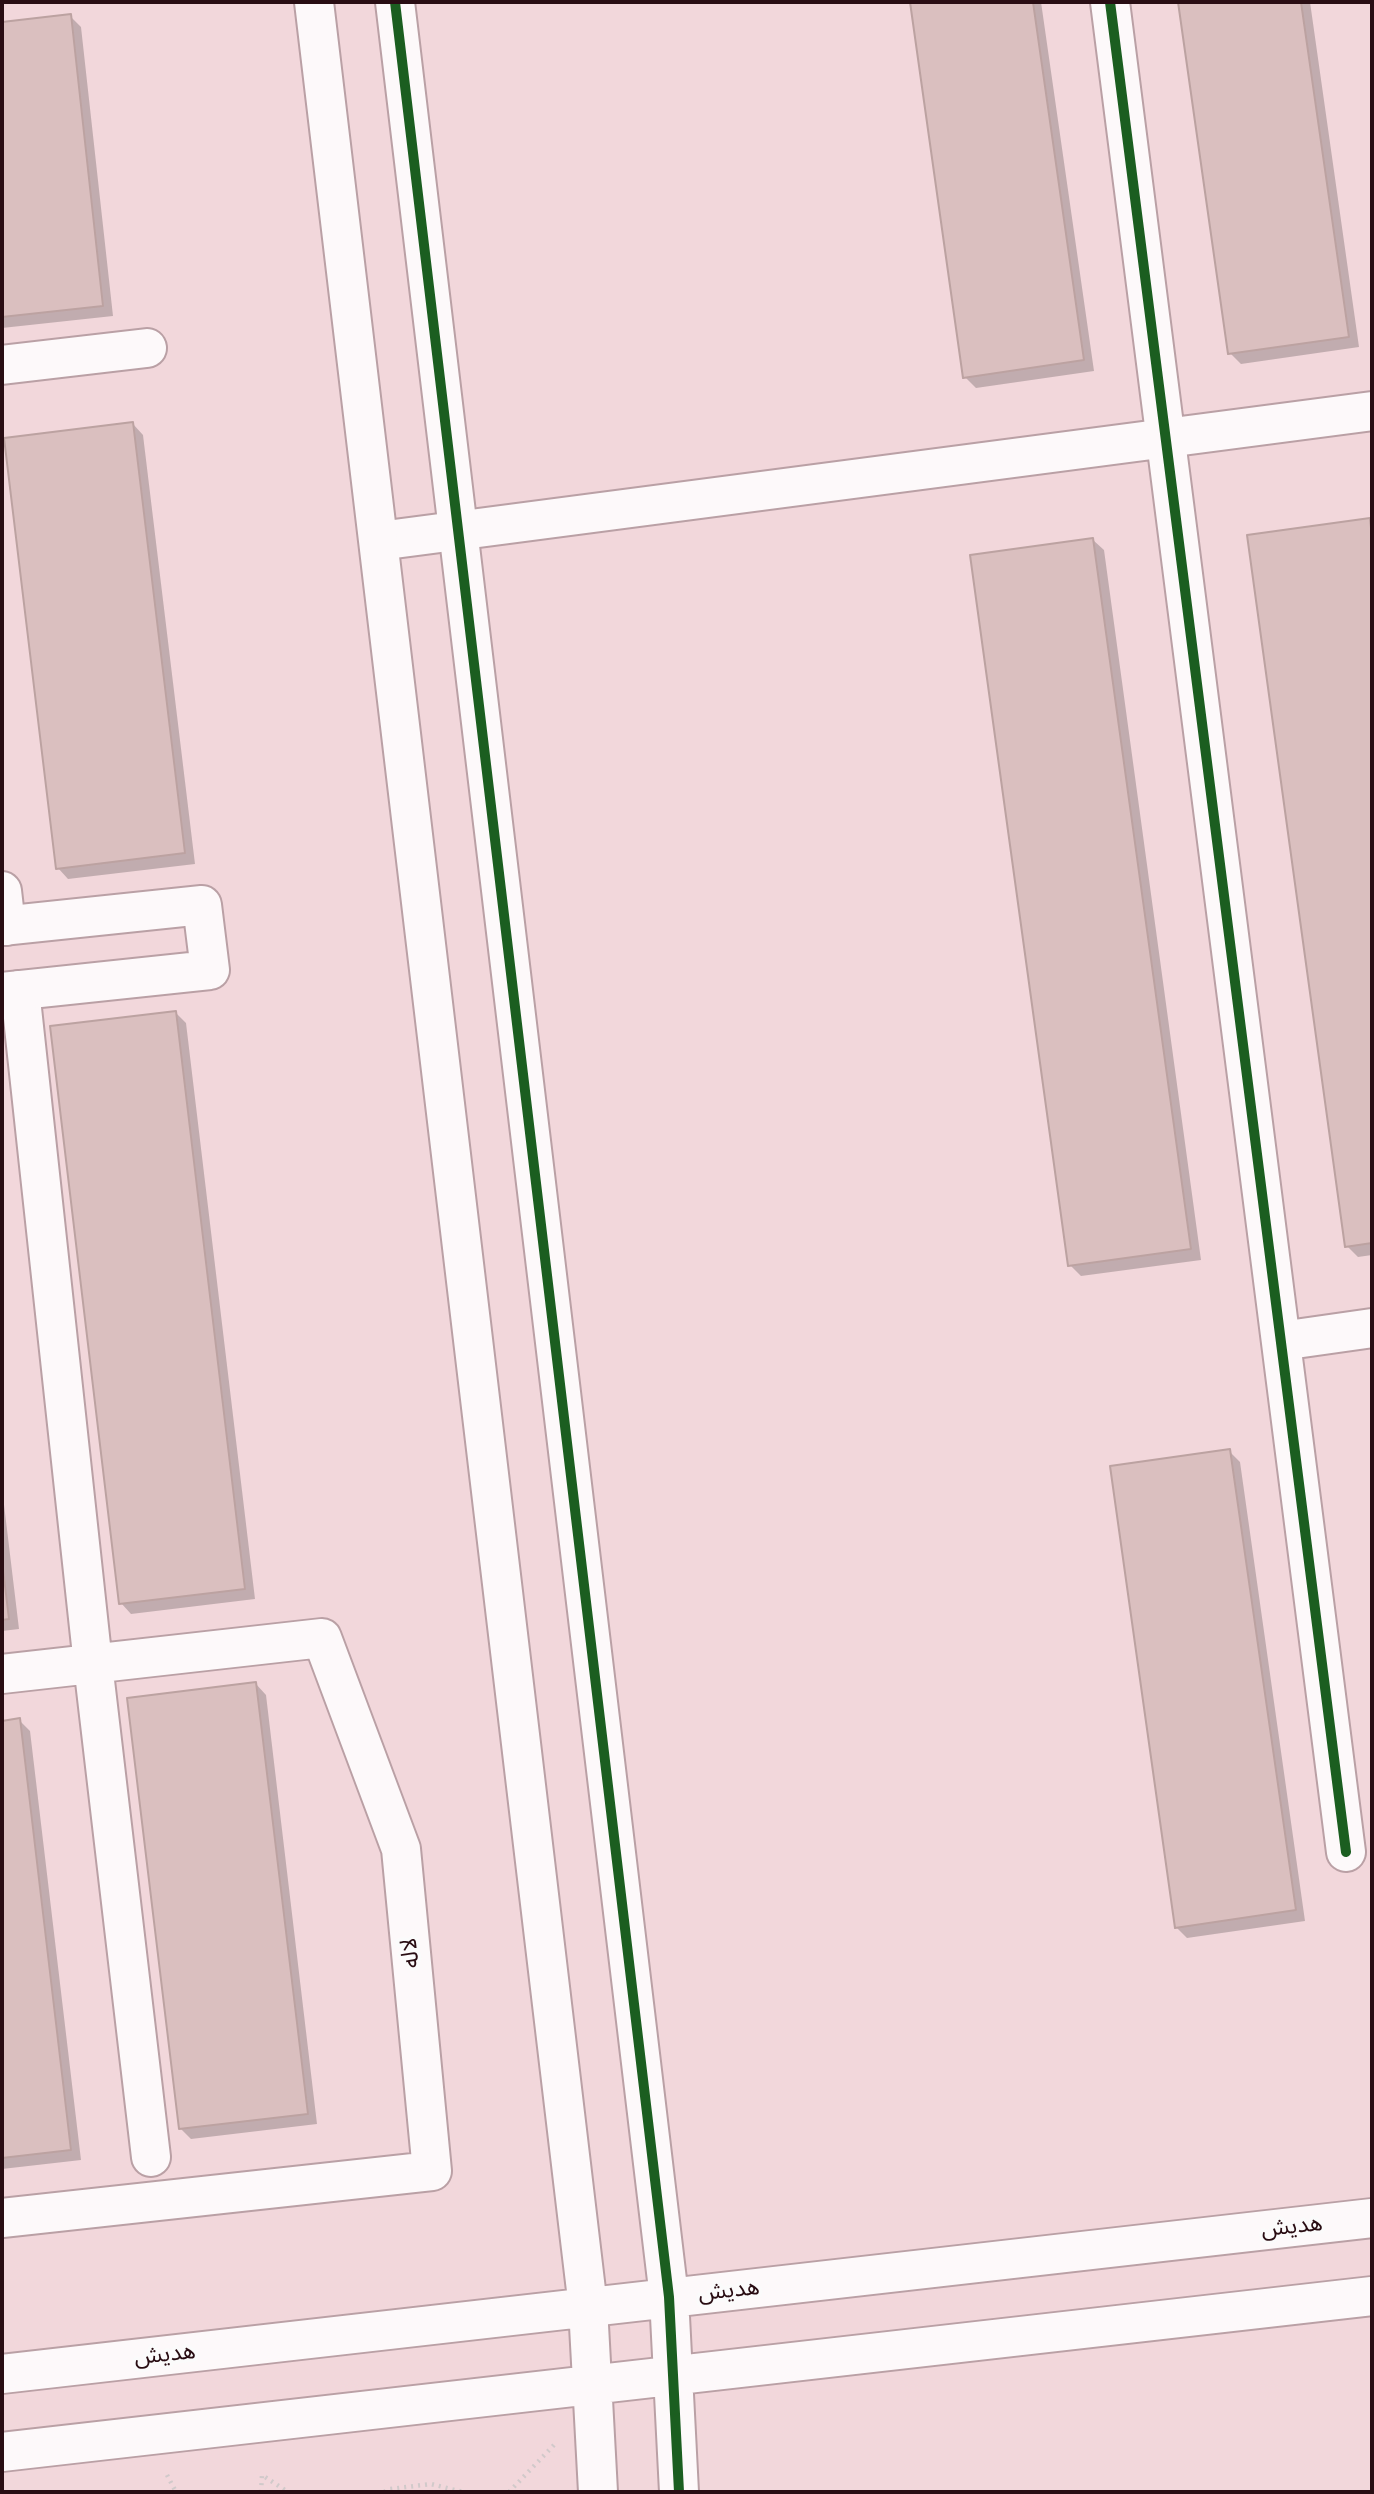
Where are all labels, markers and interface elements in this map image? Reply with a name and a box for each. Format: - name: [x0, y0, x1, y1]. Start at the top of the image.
- street label: لاله: [396, 1936, 426, 1970]
- street label: هدیش: [1260, 2210, 1324, 2244]
- street label: هدیش: [697, 2274, 761, 2308]
- street label: هدیش: [133, 2338, 197, 2372]

